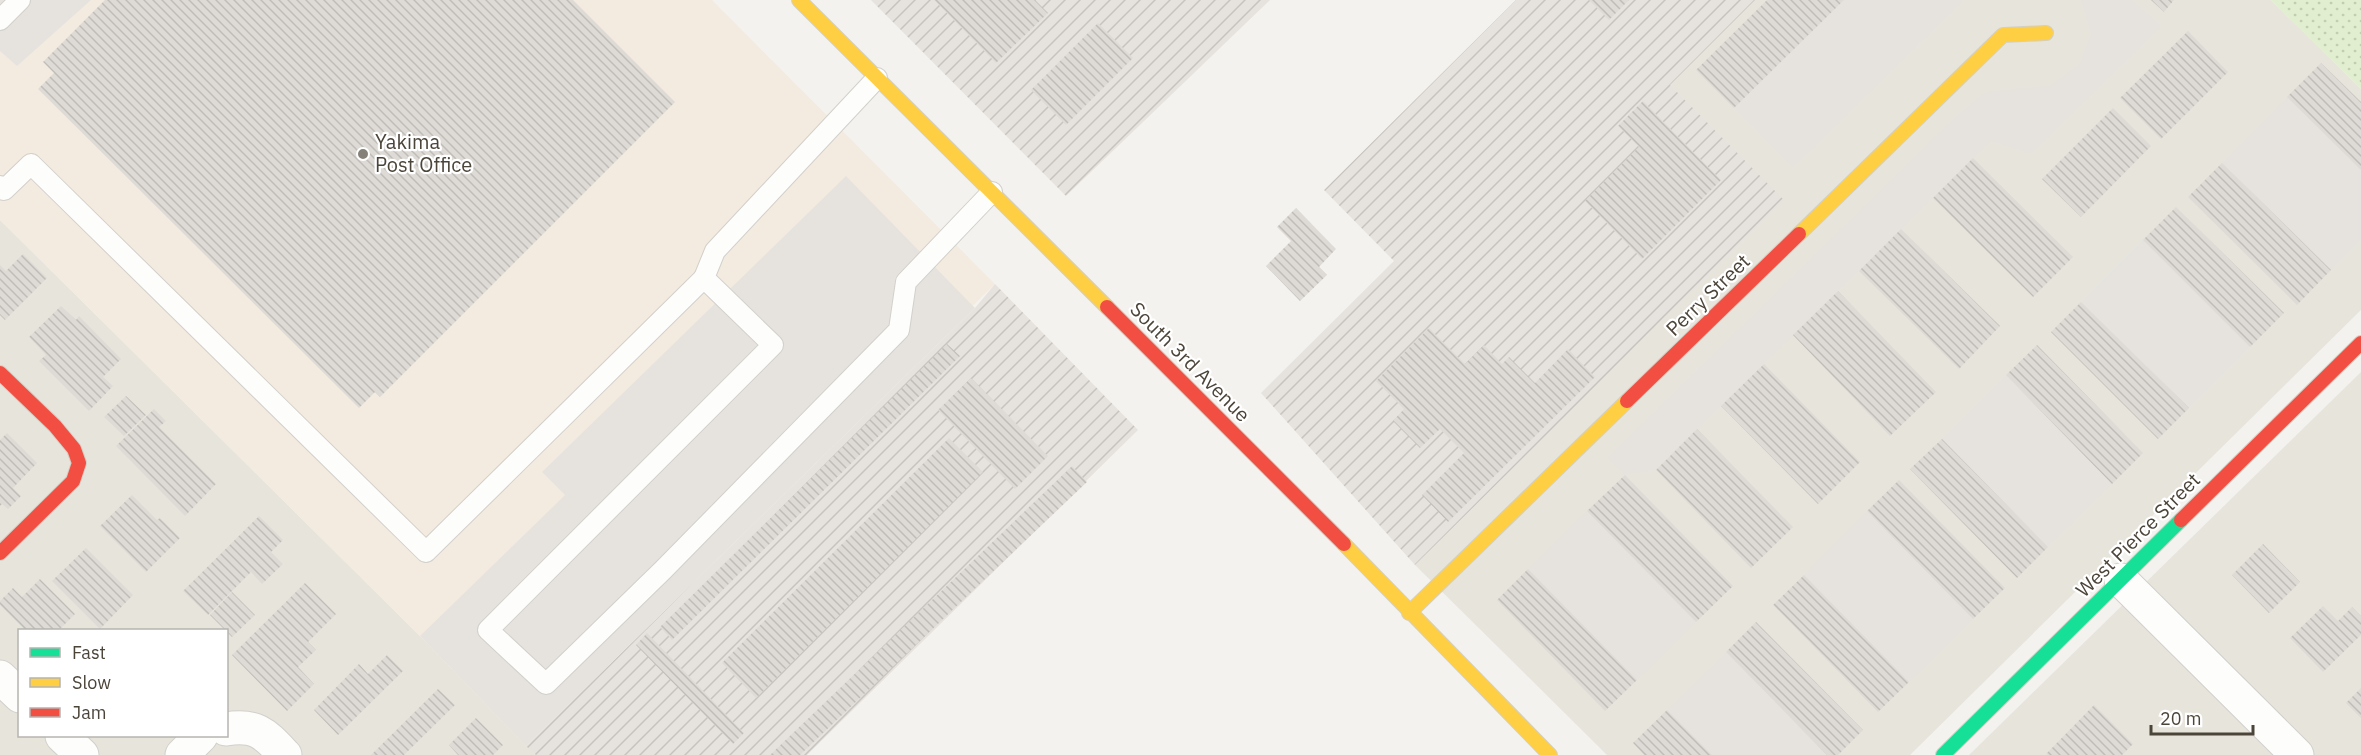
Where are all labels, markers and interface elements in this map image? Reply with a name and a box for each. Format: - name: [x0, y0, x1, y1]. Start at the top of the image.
- place label: Yakima Post Office: [375, 128, 472, 178]
- marker: Yakima Post Office: [356, 147, 370, 161]
- street label: Perry Street: [1660, 248, 1756, 342]
- street label: South 3rd Avenue: [1124, 296, 1256, 428]
- street label: West Pierce Street: [2070, 467, 2206, 603]
- legend: [18, 629, 228, 737]
- text: Fast: [72, 641, 106, 664]
- text: Slow: [72, 671, 111, 694]
- scale bar: [2151, 698, 2253, 736]
- text: Jam: [72, 701, 107, 724]
- text: 20 m: [2160, 707, 2202, 730]

